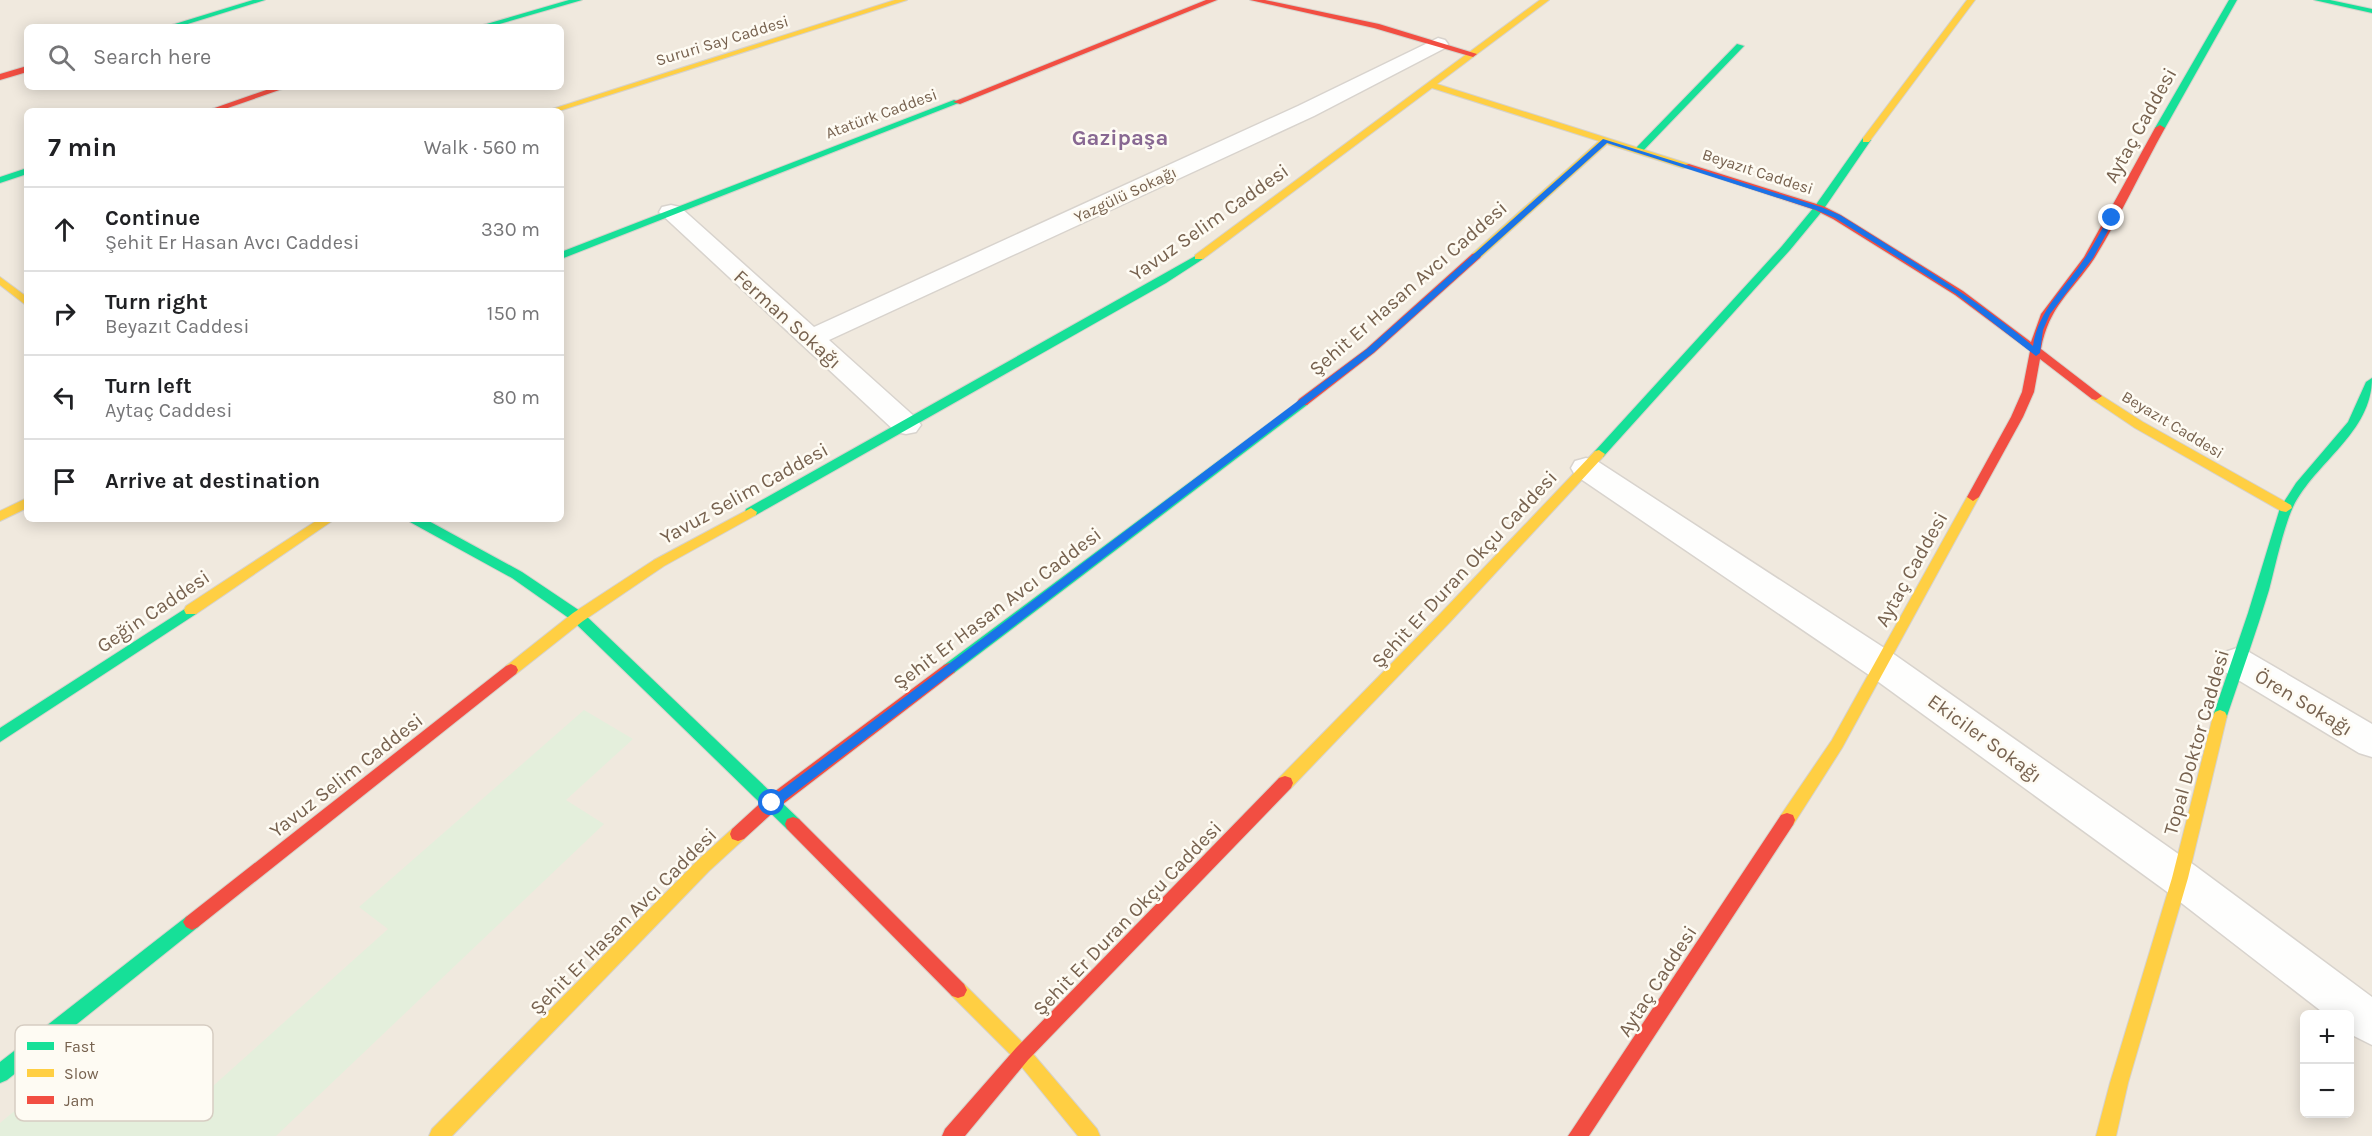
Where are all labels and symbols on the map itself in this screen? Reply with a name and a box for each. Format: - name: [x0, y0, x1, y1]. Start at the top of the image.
- street label: Sururi Say Caddesi: [653, 11, 791, 70]
- street label: Aytaç Caddesi: [2099, 64, 2181, 187]
- street label: Atatürk Caddesi: [823, 84, 940, 142]
- district label: Gazipaşa: [1072, 125, 1168, 151]
- street label: Beyazıt Caddesi: [1700, 145, 1816, 198]
- street label: Yavuz Selim Caddesi: [1126, 159, 1293, 286]
- street label: Yazgülü Sokağı: [1071, 162, 1179, 227]
- street label: Şehit Er Hasan Avcı Caddesi: [1305, 196, 1512, 381]
- route end: [2098, 204, 2124, 230]
- street label: Ferman Sokağı: [729, 265, 846, 374]
- street label: Beyazıt Caddesi: [2118, 387, 2227, 462]
- street label: Yavuz Selim Caddesi: [656, 438, 832, 549]
- street label: Şehit Er Duran Okçu Caddesi: [1367, 466, 1562, 673]
- street label: Aytaç Caddesi: [1870, 508, 1952, 631]
- street label: Şehit Er Hasan Avcı Caddesi: [889, 523, 1106, 694]
- street label: Geğin Caddesi: [93, 565, 214, 658]
- street label: Topal Doktor Caddesi: [2159, 647, 2234, 838]
- street label: Ören Sokağı: [2251, 664, 2357, 741]
- street label: Ekiciler Sokağı: [1923, 689, 2046, 787]
- street label: Yavuz Selim Caddesi: [265, 708, 428, 842]
- route start: [758, 789, 784, 815]
- street label: Şehit Er Duran Okçu Caddesi: [1028, 816, 1226, 1020]
- street label: Şehit Er Hasan Avcı Caddesi: [525, 823, 721, 1019]
- street label: Aytaç Caddesi: [1613, 922, 1702, 1041]
- legend: [15, 1025, 213, 1121]
- text: Fast: [64, 1037, 95, 1056]
- text: Slow: [64, 1064, 99, 1083]
- text: Jam: [64, 1091, 94, 1110]

